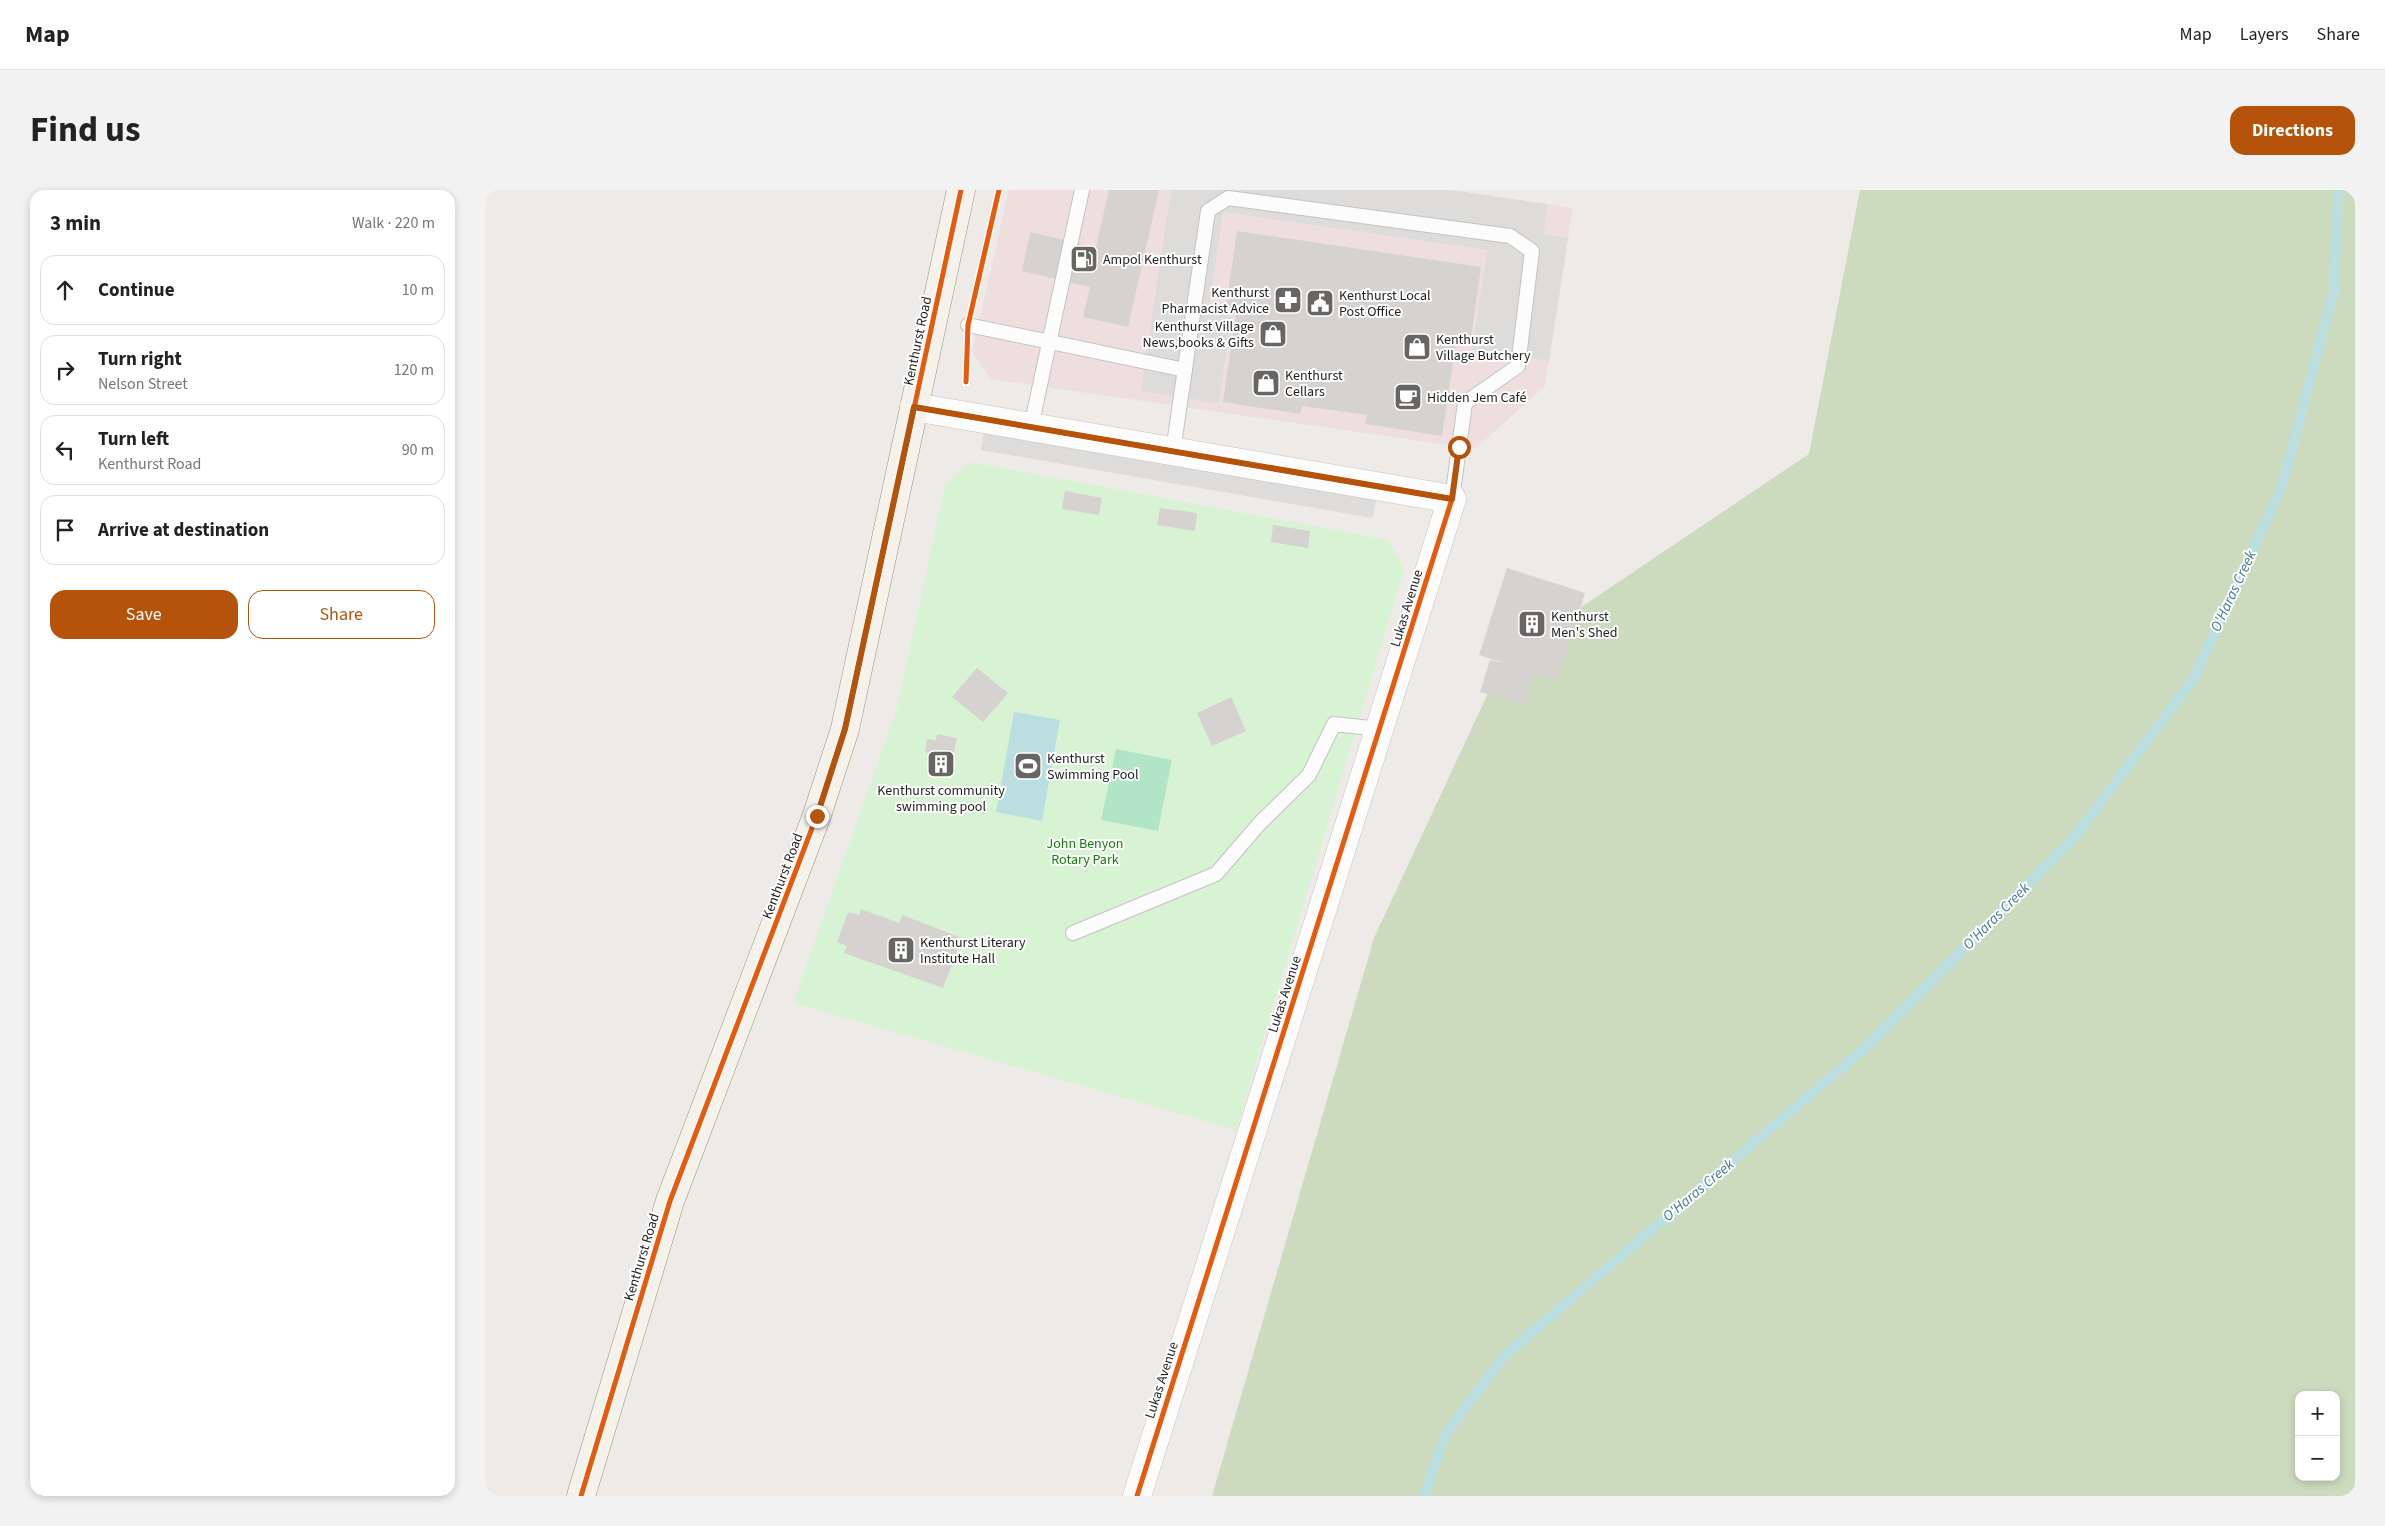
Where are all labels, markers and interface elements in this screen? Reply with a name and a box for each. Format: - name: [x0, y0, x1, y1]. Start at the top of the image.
- text: Map: [25, 17, 70, 52]
- text: Map: [2180, 22, 2212, 47]
- text: Layers: [2240, 22, 2289, 47]
- text: Share: [2317, 22, 2360, 47]
- text: Find us: [30, 105, 140, 155]
- button: Directions: [2230, 106, 2355, 155]
- text: 3 min: [50, 208, 101, 238]
- text: Walk · 220 m: [352, 212, 435, 234]
- fuel station icon: Ampol Kenthurst: [1069, 244, 1099, 274]
- place label: Ampol Kenthurst: [1103, 250, 1202, 270]
- icon: ahead: [51, 276, 79, 304]
- text: Continue: [98, 277, 175, 304]
- text: 10 m: [402, 279, 434, 301]
- place label: Kenthurst Pharmacist Advice: [1162, 283, 1269, 319]
- pharmacy icon: Kenthurst Pharmacist Advice: [1273, 285, 1303, 315]
- place label: Kenthurst Local Post Office: [1339, 286, 1431, 322]
- public building icon: Kenthurst Local Post Office: [1305, 288, 1335, 318]
- street label: Kenthurst Road: [899, 295, 937, 388]
- place label: Kenthurst Village News,books & Gifts: [1143, 317, 1254, 353]
- shop icon: Kenthurst Village News,books & Gifts: [1258, 319, 1288, 349]
- place label: Kenthurst Village Butchery: [1436, 330, 1531, 366]
- shop icon: Kenthurst Village Butchery: [1402, 332, 1432, 362]
- text: Turn right: [98, 346, 182, 373]
- icon: right: [51, 356, 79, 384]
- text: 120 m: [394, 359, 434, 381]
- place label: Kenthurst Cellars: [1285, 366, 1343, 402]
- shop icon: Kenthurst Cellars: [1251, 368, 1281, 398]
- text: Nelson Street: [98, 373, 188, 395]
- cafe icon: Hidden Jem Café: [1393, 382, 1423, 412]
- place label: Hidden Jem Café: [1427, 388, 1527, 408]
- text: Turn left: [98, 426, 169, 453]
- icon: left: [51, 436, 79, 464]
- route start: [1448, 436, 1471, 459]
- text: 90 m: [402, 439, 434, 461]
- text: Kenthurst Road: [98, 453, 201, 475]
- icon: arrive: [51, 516, 79, 544]
- text: Arrive at destination: [98, 517, 269, 544]
- water label: O'Haras Creek: [2205, 546, 2262, 635]
- street label: Lukas Avenue: [1386, 567, 1428, 649]
- button: Save: [50, 590, 238, 639]
- button: Share: [248, 590, 435, 639]
- place label: Kenthurst Men's Shed: [1551, 607, 1617, 643]
- building icon: Kenthurst Men's Shed: [1517, 609, 1547, 639]
- building icon: Kenthurst community swimming pool: [926, 749, 956, 779]
- place label: Kenthurst Swimming Pool: [1047, 749, 1139, 785]
- sports icon: Kenthurst Swimming Pool: [1013, 751, 1043, 781]
- place label: Kenthurst community swimming pool: [877, 781, 1005, 817]
- route end: [806, 805, 829, 828]
- street label: Kenthurst Road: [757, 831, 808, 922]
- park label: John Benyon Rotary Park: [1047, 834, 1123, 870]
- water label: O'Haras Creek: [1958, 877, 2035, 955]
- place label: Kenthurst Literary Institute Hall: [920, 933, 1026, 969]
- building icon: Kenthurst Literary Institute Hall: [886, 935, 916, 965]
- street label: Lukas Avenue: [1263, 953, 1307, 1035]
- water label: O'Haras Creek: [1658, 1154, 1739, 1226]
- street label: Kenthurst Road: [619, 1211, 665, 1304]
- street label: Lukas Avenue: [1140, 1339, 1184, 1421]
- map controls: [2295, 1391, 2340, 1481]
- button: +: [2295, 1391, 2340, 1436]
- button: −: [2295, 1436, 2340, 1481]

